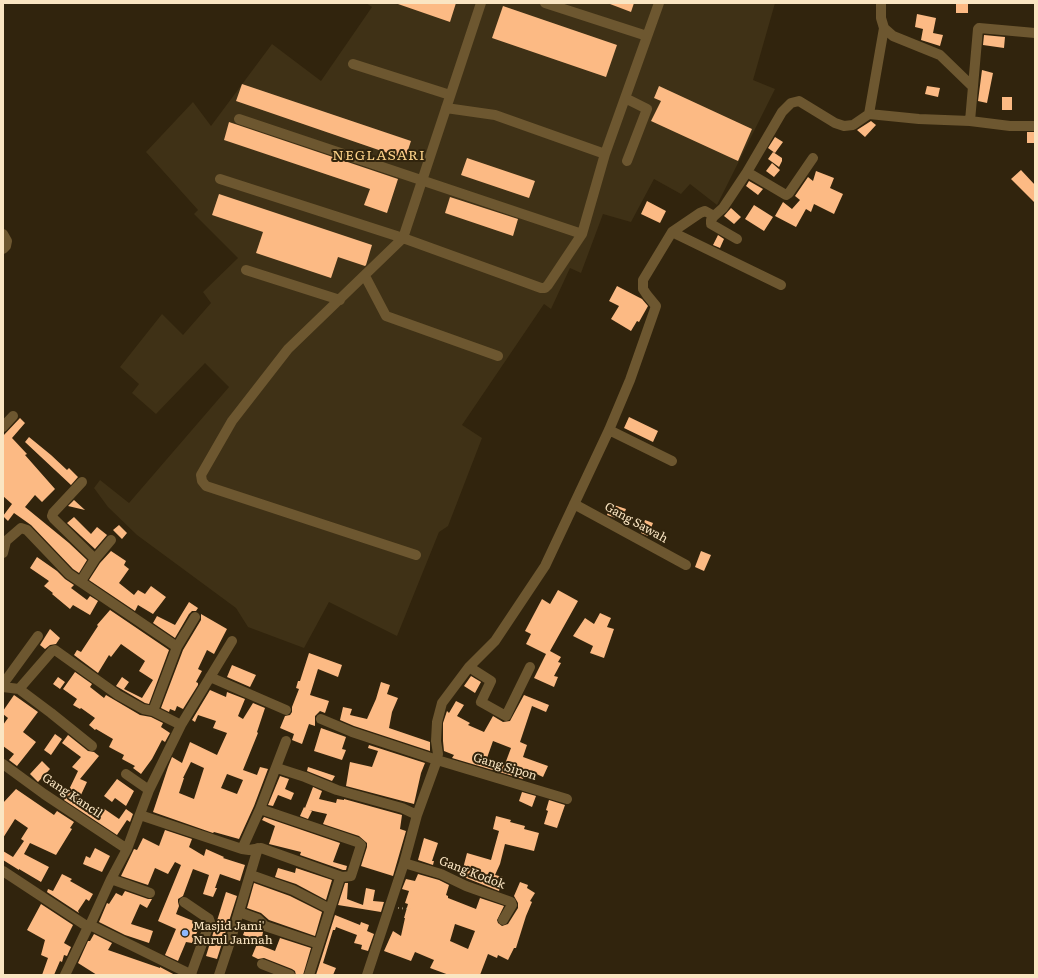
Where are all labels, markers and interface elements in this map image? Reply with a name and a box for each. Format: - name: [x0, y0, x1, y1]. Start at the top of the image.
- district label: NEGLASARI: [332, 148, 426, 164]
- street label: Gang Sawah: [602, 500, 670, 546]
- street label: Gang Sipon: [471, 750, 539, 784]
- street label: Gang Kancil: [39, 771, 105, 821]
- street label: Gang Kodok: [437, 854, 507, 892]
- place label: Masjid Jami' Nurul Jannah: [193, 919, 273, 947]
- marker: Masjid Jami' Nurul Jannah: [180, 928, 190, 938]

